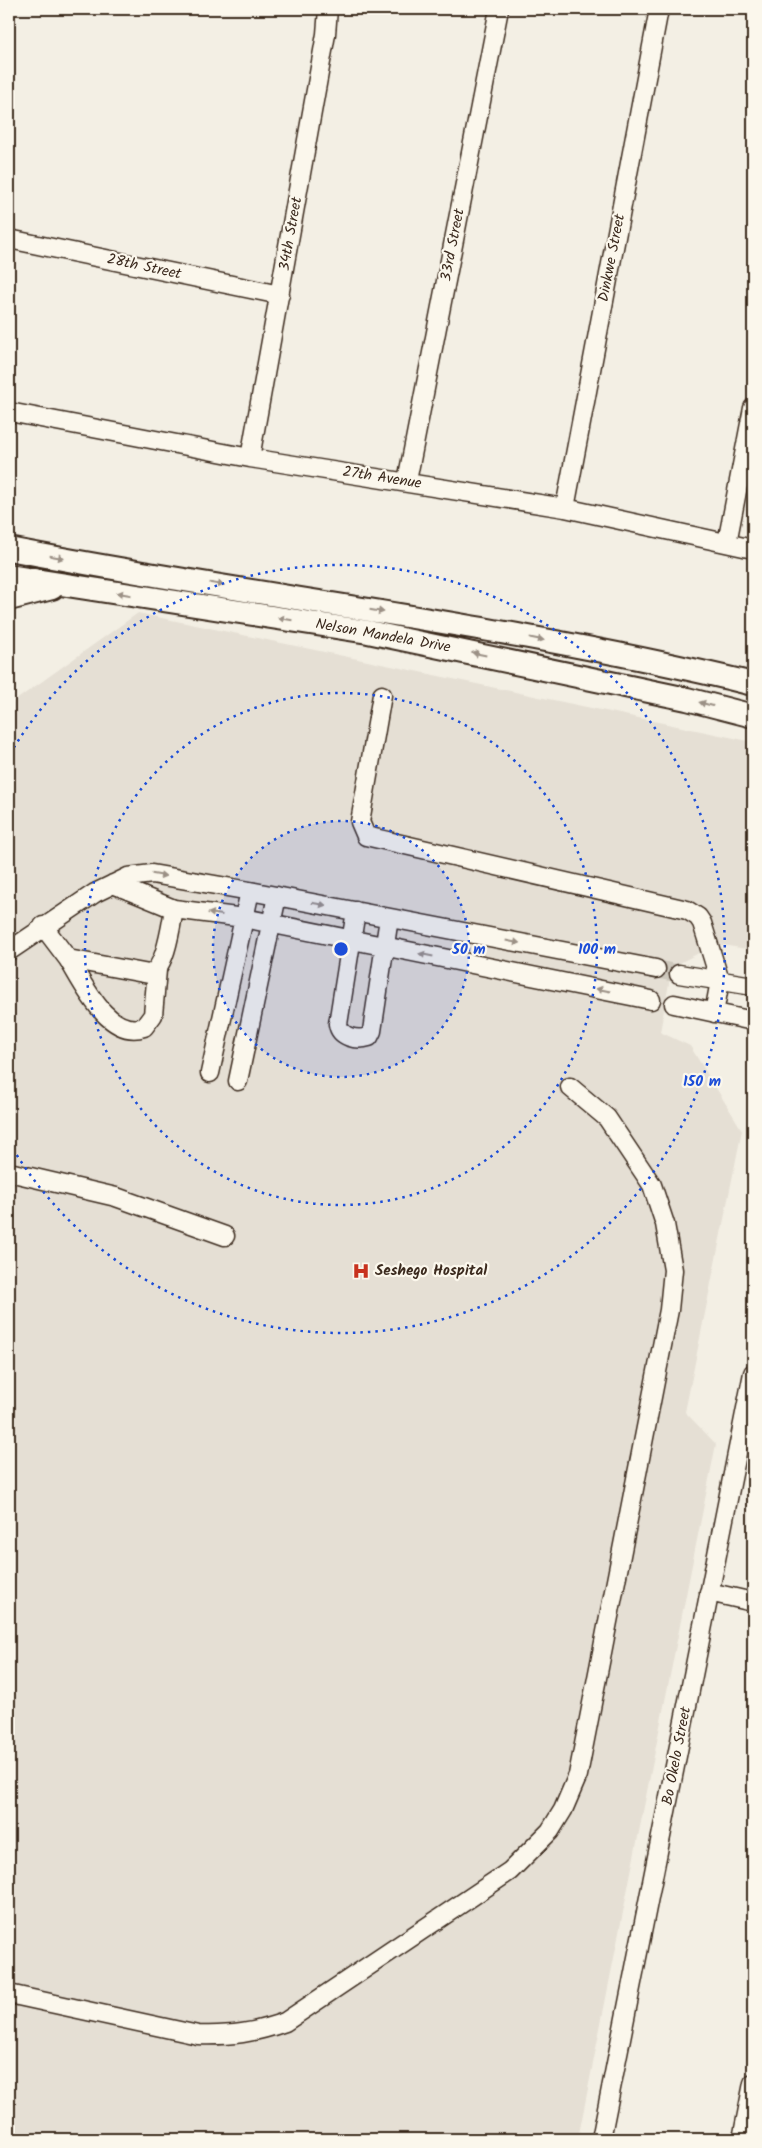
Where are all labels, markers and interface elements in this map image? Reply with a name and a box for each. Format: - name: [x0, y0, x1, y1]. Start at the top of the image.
- street label: 34th Street: [273, 195, 309, 273]
- street label: 33rd Street: [434, 206, 472, 283]
- street label: Dinkwe Street: [592, 212, 632, 304]
- street label: 28th Street: [105, 247, 184, 287]
- street label: 27th Avenue: [341, 460, 423, 496]
- one-way arrow: [49, 554, 65, 562]
- one-way arrow: [209, 581, 225, 589]
- one-way arrow: [116, 590, 132, 598]
- one-way arrow: [370, 607, 386, 615]
- street label: Nelson Mandela Drive: [314, 612, 453, 660]
- one-way arrow: [276, 615, 292, 623]
- one-way arrow: [530, 635, 545, 643]
- one-way arrow: [471, 649, 487, 657]
- one-way arrow: [699, 699, 714, 707]
- one-way arrow: [151, 872, 167, 880]
- one-way arrow: [311, 901, 327, 909]
- one-way arrow: [207, 910, 223, 918]
- text: 50 m: [451, 938, 486, 962]
- one-way arrow: [505, 938, 521, 946]
- text: 100 m: [578, 938, 616, 962]
- centre of rings: [332, 940, 350, 958]
- one-way arrow: [418, 950, 434, 958]
- one-way arrow: [594, 986, 610, 994]
- text: 150 m: [683, 1070, 721, 1094]
- place label: Seshego Hospital: [375, 1259, 487, 1283]
- hospital icon: Seshego Hospital: [351, 1261, 371, 1281]
- street label: Bo Okelo Street: [656, 1705, 698, 1807]

